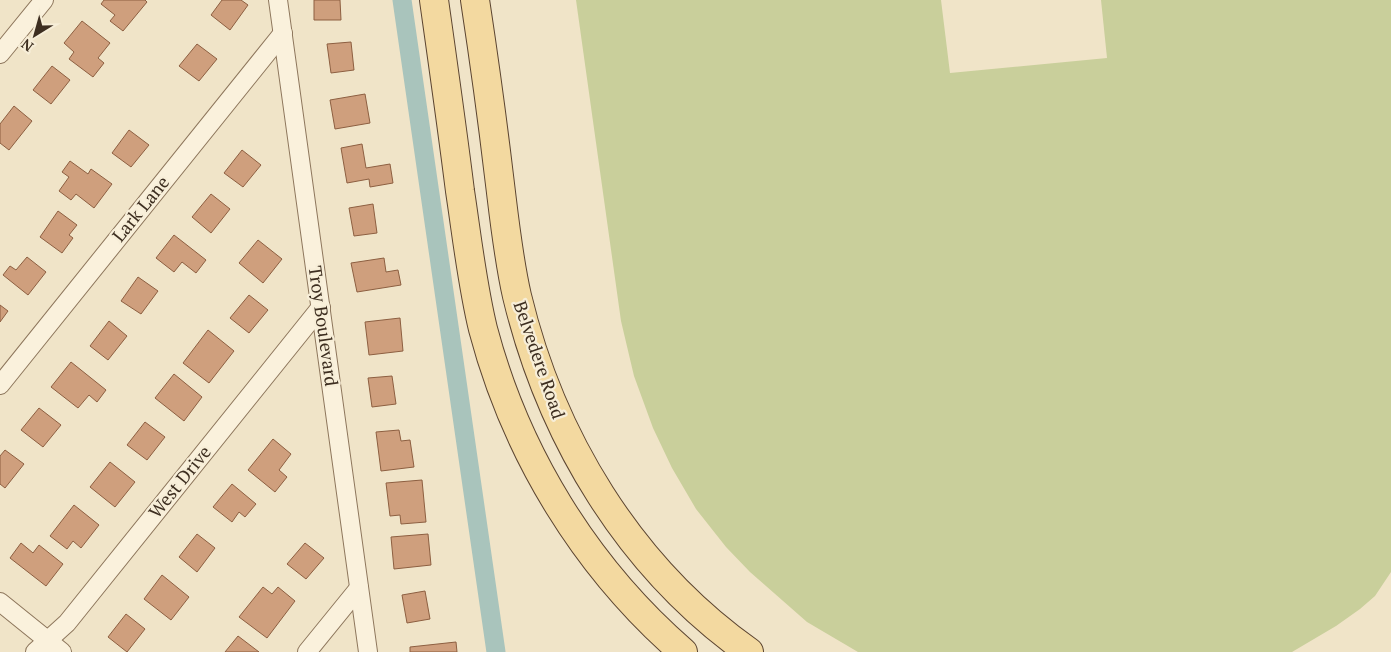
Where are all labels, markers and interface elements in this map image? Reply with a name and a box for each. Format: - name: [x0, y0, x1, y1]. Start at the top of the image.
- north arrow: [10, 10, 60, 60]
- text: N: [17, 35, 37, 57]
- street label: Lark Lane: [106, 170, 174, 246]
- street label: Troy Boulevard: [304, 264, 344, 388]
- street label: Belvedere Road: [509, 298, 571, 422]
- street label: West Drive: [143, 440, 216, 523]

